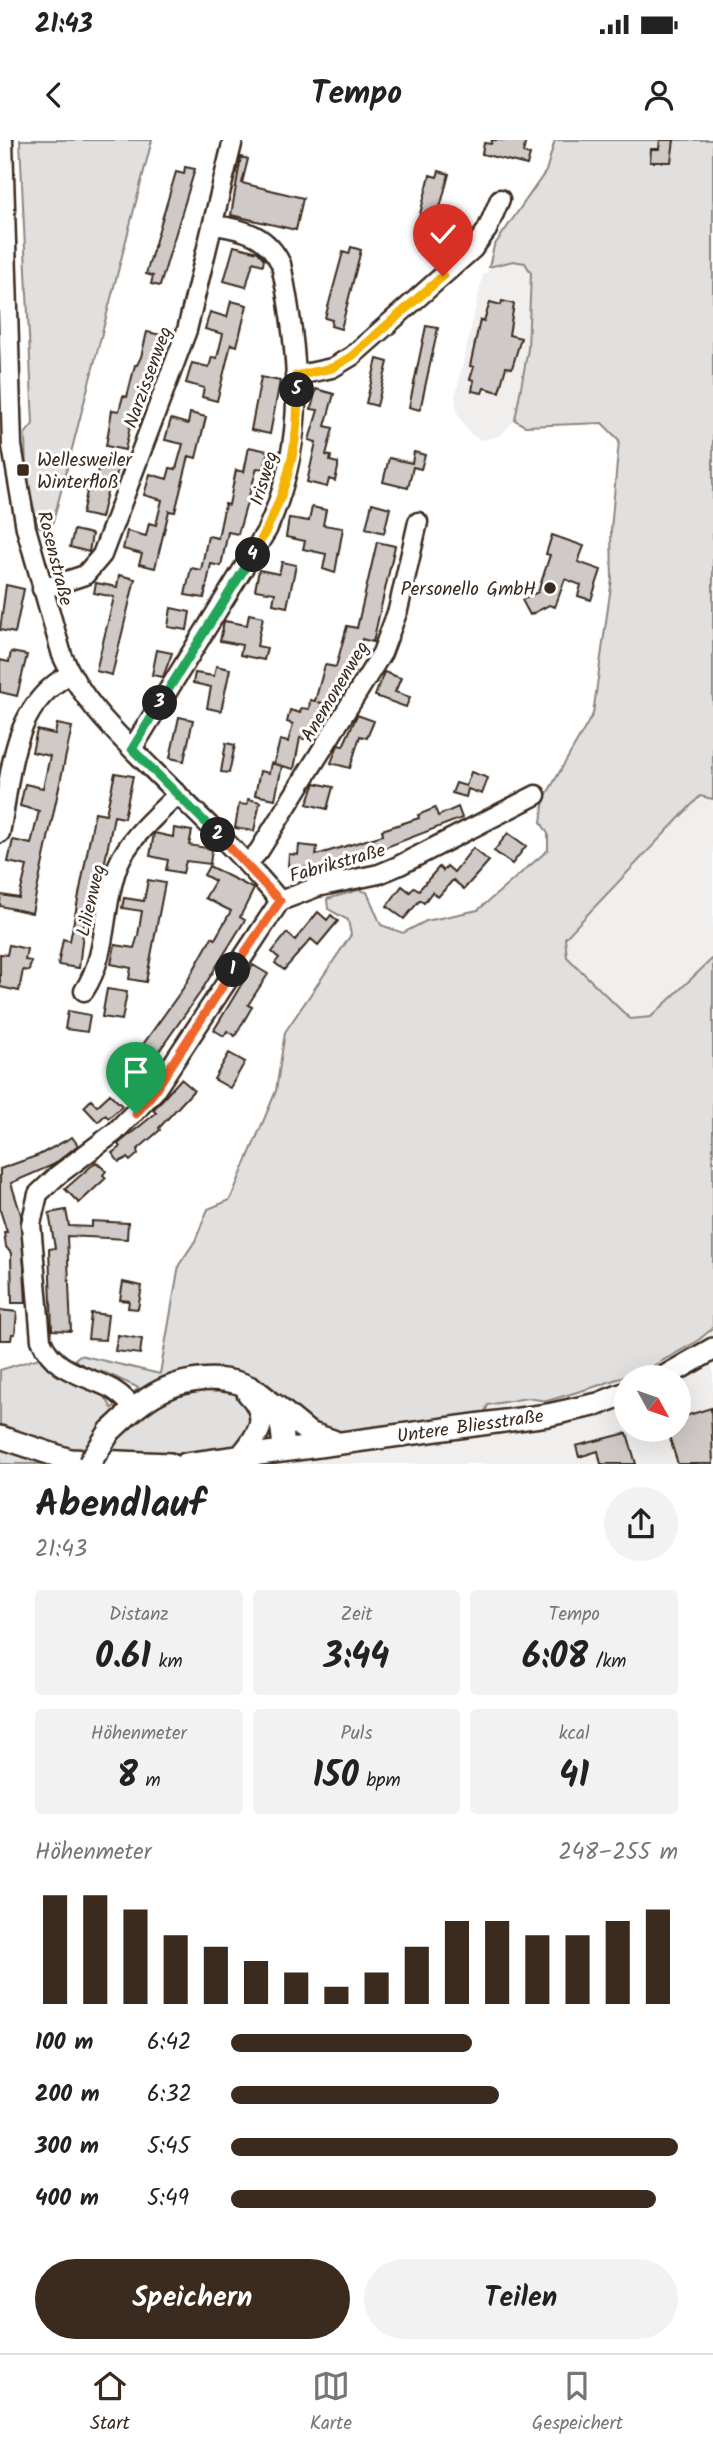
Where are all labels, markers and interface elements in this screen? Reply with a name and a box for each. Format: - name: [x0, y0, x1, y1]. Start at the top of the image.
- text: 21:43: [35, 4, 93, 46]
- text: Tempo: [311, 69, 402, 120]
- icon: back: [35, 76, 73, 114]
- icon: person: [640, 76, 678, 114]
- pin: [413, 204, 473, 276]
- icon: check: [424, 215, 462, 253]
- street label: Narzissenweg: [117, 323, 181, 433]
- pin: 5: [280, 372, 314, 408]
- text: 5: [292, 374, 301, 404]
- place label: Wellesweiler Winterfloß: [37, 446, 133, 498]
- street label: Irisweg: [243, 448, 287, 509]
- marker: Wellesweiler Winterfloß: [15, 462, 31, 478]
- street label: Rosenstraße: [28, 508, 80, 609]
- pin: 4: [236, 538, 270, 572]
- text: 4: [247, 539, 258, 569]
- place label: Personello GmbH: [400, 575, 536, 605]
- marker: Personello GmbH: [542, 580, 558, 596]
- street label: Anemonenweg: [294, 636, 378, 748]
- pin: 3: [142, 686, 178, 720]
- text: 3: [154, 687, 165, 717]
- pin: 2: [200, 818, 235, 852]
- text: 2: [212, 819, 223, 849]
- street label: Fabrikstraße: [286, 836, 390, 892]
- street label: Lilienweg: [69, 861, 115, 939]
- pin: 1: [216, 952, 250, 988]
- text: 1: [230, 954, 235, 984]
- pin: [106, 1042, 166, 1114]
- icon: arrive: [117, 1053, 155, 1091]
- north arrow: [614, 1365, 691, 1442]
- map controls: [614, 1365, 691, 1442]
- street label: Untere Bliesstraße: [395, 1402, 546, 1452]
- text: Abendlauf: [35, 1476, 205, 1536]
- button: share: [604, 1487, 678, 1561]
- text: 21:43: [35, 1532, 87, 1568]
- text: Distanz: [109, 1600, 169, 1630]
- text: Zeit: [340, 1600, 373, 1630]
- text: Tempo: [548, 1600, 600, 1630]
- text: 0.61: [95, 1630, 151, 1686]
- text: 3:44: [324, 1630, 389, 1686]
- text: 6:08: [522, 1630, 588, 1686]
- text: km: [151, 1647, 183, 1677]
- text: /km: [588, 1647, 626, 1677]
- text: Höhenmeter: [91, 1719, 187, 1749]
- text: Puls: [340, 1719, 373, 1749]
- text: kcal: [559, 1719, 590, 1749]
- text: 8: [117, 1749, 138, 1805]
- text: 150: [312, 1749, 359, 1805]
- text: 41: [559, 1749, 589, 1805]
- text: m: [138, 1766, 161, 1796]
- text: bpm: [359, 1766, 401, 1796]
- text: Höhenmeter: [35, 1835, 151, 1871]
- text: 248–255 m: [558, 1835, 678, 1871]
- text: 100 m: [35, 2025, 93, 2061]
- text: 6:42: [147, 2025, 191, 2061]
- text: 200 m: [35, 2077, 100, 2113]
- text: 6:32: [147, 2077, 192, 2113]
- text: 300 m: [35, 2129, 99, 2165]
- text: 5:45: [147, 2129, 190, 2165]
- text: 400 m: [35, 2181, 99, 2217]
- text: 5:49: [147, 2181, 189, 2217]
- button: Speichern: [35, 2259, 350, 2339]
- button: Teilen: [364, 2259, 678, 2339]
- tab: Start: [90, 2367, 130, 2439]
- tab: Karte: [310, 2367, 352, 2439]
- tab: Gespeichert: [532, 2367, 623, 2439]

